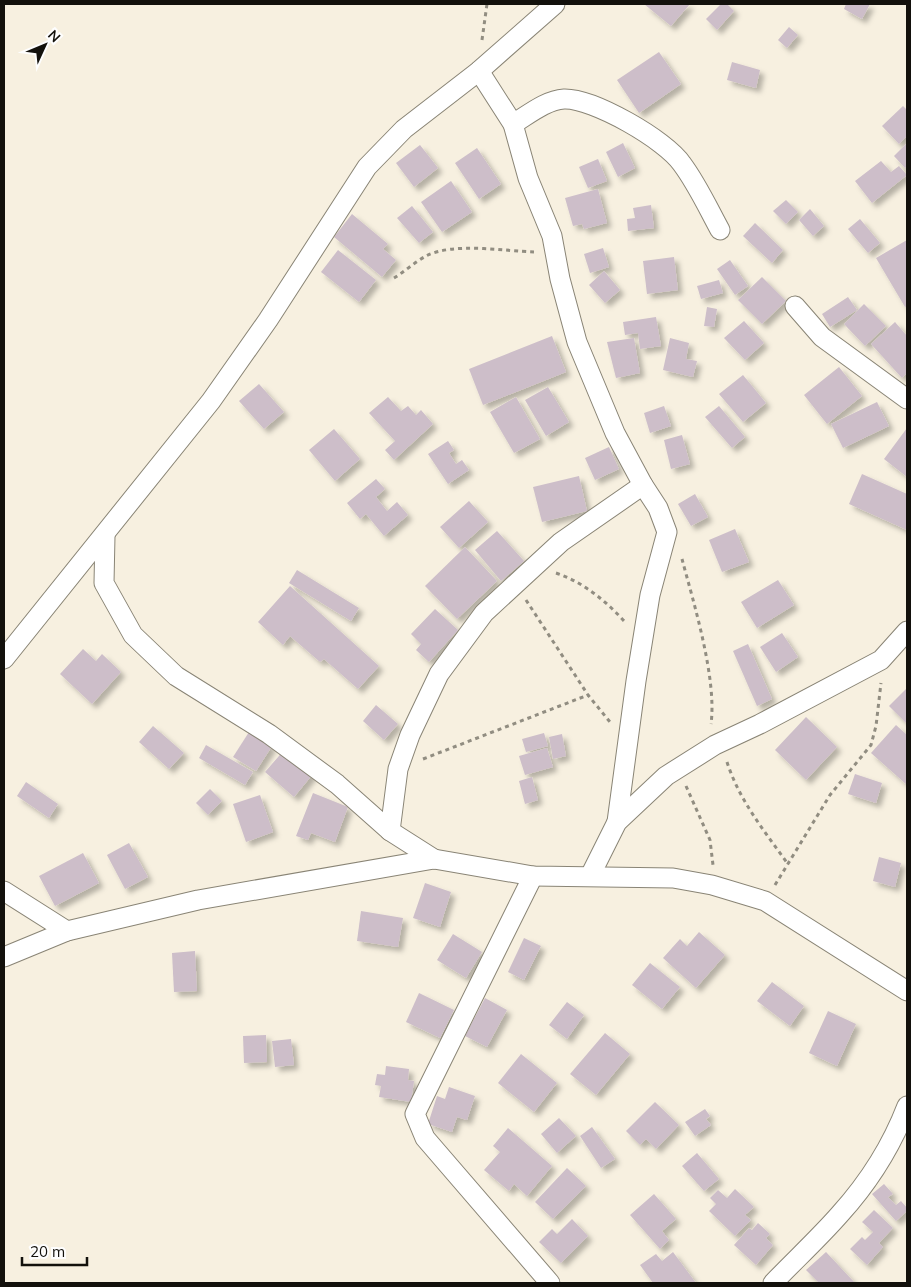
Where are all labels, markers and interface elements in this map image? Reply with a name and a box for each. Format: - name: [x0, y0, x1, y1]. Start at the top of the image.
- north arrow: [20, 20, 70, 70]
- text: N: [44, 26, 64, 46]
- scale bar: [22, 1234, 88, 1266]
- text: 20 m: [30, 1242, 65, 1261]

